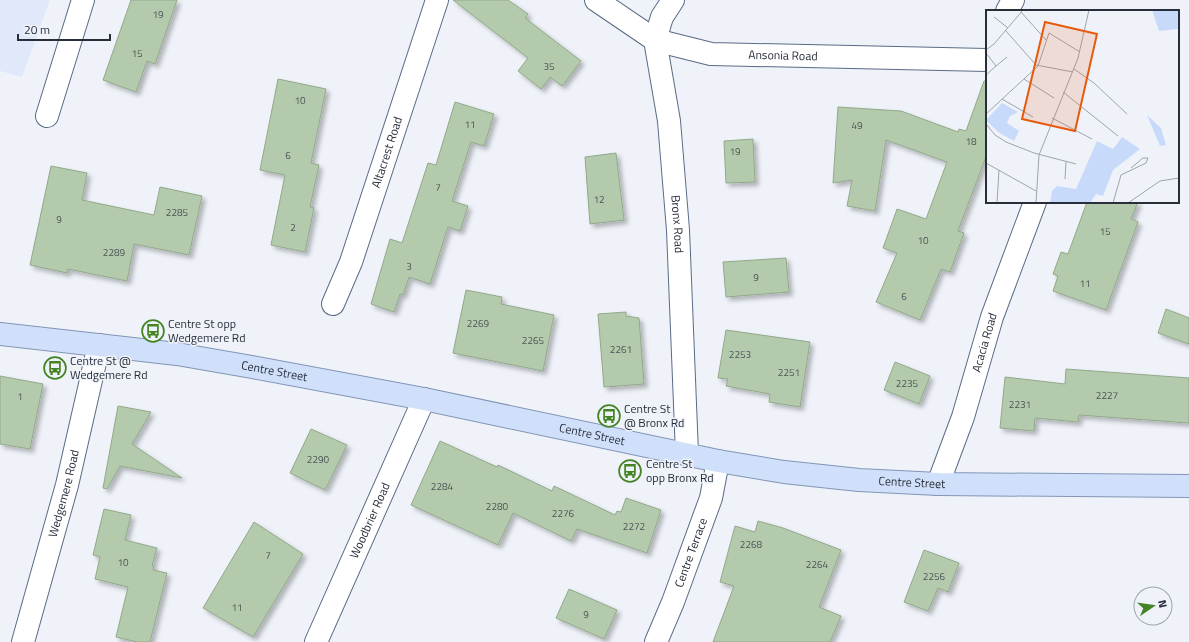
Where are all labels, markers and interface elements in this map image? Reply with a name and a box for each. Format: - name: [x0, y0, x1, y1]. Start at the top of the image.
- house number: 19: [152, 7, 164, 22]
- inset map: [986, 10, 1179, 203]
- scale bar: [18, 16, 110, 42]
- text: 20 m: [24, 20, 50, 39]
- street label: Ansonia Road: [748, 45, 818, 65]
- house number: 15: [131, 46, 143, 61]
- house number: 35: [543, 59, 555, 74]
- house number: 10: [294, 93, 306, 108]
- street label: Altacrest Road: [366, 114, 407, 190]
- house number: 11: [464, 117, 476, 132]
- house number: 49: [851, 118, 863, 133]
- house number: 18: [965, 134, 977, 149]
- house number: 19: [729, 144, 741, 159]
- house number: 6: [285, 148, 291, 163]
- house number: 7: [435, 180, 441, 195]
- house number: 12: [593, 192, 605, 207]
- street label: Bronx Road: [666, 194, 689, 254]
- house number: 2285: [166, 205, 189, 220]
- house number: 9: [56, 212, 62, 227]
- house number: 2: [290, 220, 296, 235]
- house number: 15: [1099, 224, 1111, 239]
- house number: 10: [917, 233, 929, 248]
- house number: 2289: [103, 245, 126, 260]
- house number: 3: [406, 259, 412, 274]
- house number: 9: [753, 270, 759, 285]
- house number: 11: [1079, 276, 1091, 291]
- house number: 6: [901, 289, 907, 304]
- street label: Acacia Road: [966, 310, 1002, 374]
- place label: Centre St opp Wedgemere Rd: [168, 314, 246, 347]
- house number: 2269: [467, 316, 490, 331]
- bus stop icon: Centre St opp Wedgemere Rd: [140, 318, 166, 344]
- house number: 2265: [522, 333, 545, 348]
- house number: 2261: [610, 342, 632, 357]
- house number: 2253: [729, 347, 751, 362]
- place label: Centre St @ Wedgemere Rd: [70, 351, 148, 384]
- bus stop icon: Centre St @ Wedgemere Rd: [42, 355, 68, 381]
- street label: Centre Street: [240, 355, 310, 386]
- house number: 2251: [778, 365, 800, 380]
- house number: 2235: [896, 376, 919, 391]
- house number: 2227: [1096, 388, 1118, 403]
- house number: 1: [17, 389, 23, 404]
- house number: 2231: [1009, 397, 1031, 412]
- place label: Centre St @ Bronx Rd: [624, 399, 684, 432]
- bus stop icon: Centre St @ Bronx Rd: [596, 403, 622, 429]
- street label: Centre Street: [558, 418, 628, 450]
- street label: Wedgemere Road: [43, 448, 84, 539]
- house number: 2290: [307, 452, 330, 467]
- place label: Centre St opp Bronx Rd: [646, 454, 714, 487]
- bus stop icon: Centre St opp Bronx Rd: [617, 458, 643, 484]
- street label: Centre Street: [878, 471, 946, 493]
- street label: Woodbrier Road: [344, 479, 395, 561]
- house number: 2284: [431, 479, 454, 494]
- house number: 2280: [486, 499, 509, 514]
- house number: 2276: [552, 506, 575, 521]
- street label: Centre Terrace: [669, 515, 712, 590]
- house number: 2272: [623, 519, 645, 534]
- house number: 2268: [740, 537, 763, 552]
- house number: 7: [265, 548, 271, 563]
- house number: 10: [117, 555, 129, 570]
- house number: 2264: [806, 557, 829, 572]
- house number: 2256: [923, 569, 946, 584]
- north arrow: [1133, 586, 1173, 626]
- text: N: [1154, 598, 1171, 609]
- house number: 11: [231, 600, 243, 615]
- house number: 9: [583, 607, 589, 622]

